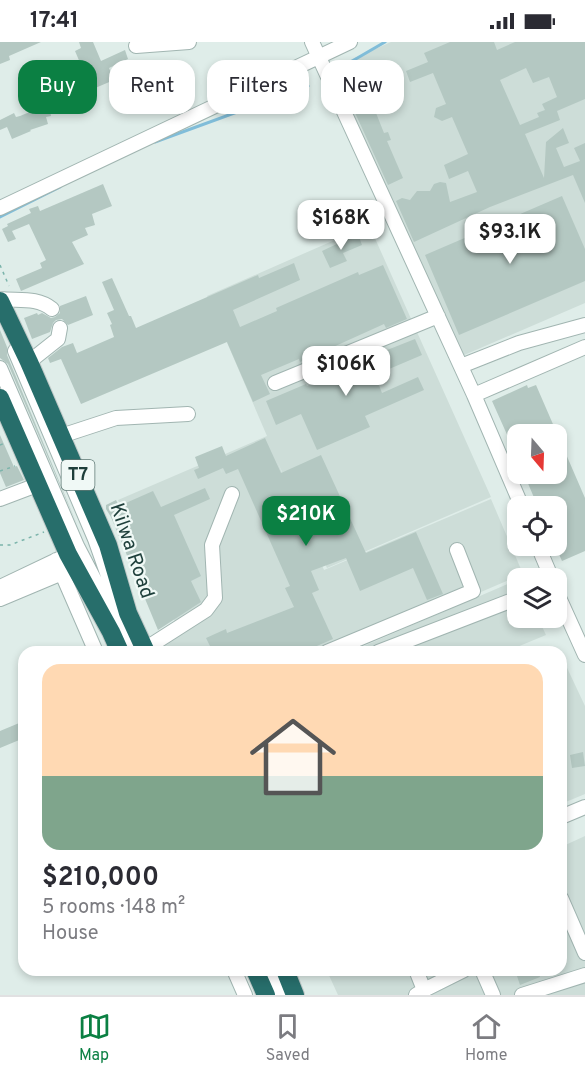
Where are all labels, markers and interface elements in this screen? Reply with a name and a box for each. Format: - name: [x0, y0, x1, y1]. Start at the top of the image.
- text: 17:41: [30, 8, 79, 35]
- chip: Buy: [18, 60, 97, 114]
- chip: Rent: [109, 60, 195, 114]
- chip: Filters: [207, 60, 309, 114]
- chip: New: [321, 60, 404, 114]
- pin: $168K: [299, 200, 383, 251]
- text: $168K: [311, 206, 371, 232]
- pin: $93.1K: [461, 214, 559, 265]
- text: $93.1K: [479, 220, 541, 246]
- pin: $106K: [304, 346, 388, 397]
- text: $106K: [316, 352, 376, 378]
- north arrow: [507, 424, 567, 484]
- map controls: [507, 424, 567, 628]
- road number: T7: [62, 460, 94, 490]
- pin: $210K: [264, 496, 348, 547]
- button: locate: [507, 496, 567, 556]
- street label: Kilwa Road: [103, 500, 159, 602]
- text: $210K: [276, 502, 336, 528]
- button: layers: [507, 568, 567, 628]
- icon: home: [239, 703, 347, 811]
- text: $210,000: [42, 862, 159, 895]
- text: 5 rooms · 148 m²: [42, 895, 185, 921]
- text: House: [42, 921, 98, 947]
- tab: Map: [78, 1010, 111, 1066]
- tab: Saved: [266, 1010, 310, 1066]
- tab: Home: [465, 1010, 507, 1066]

